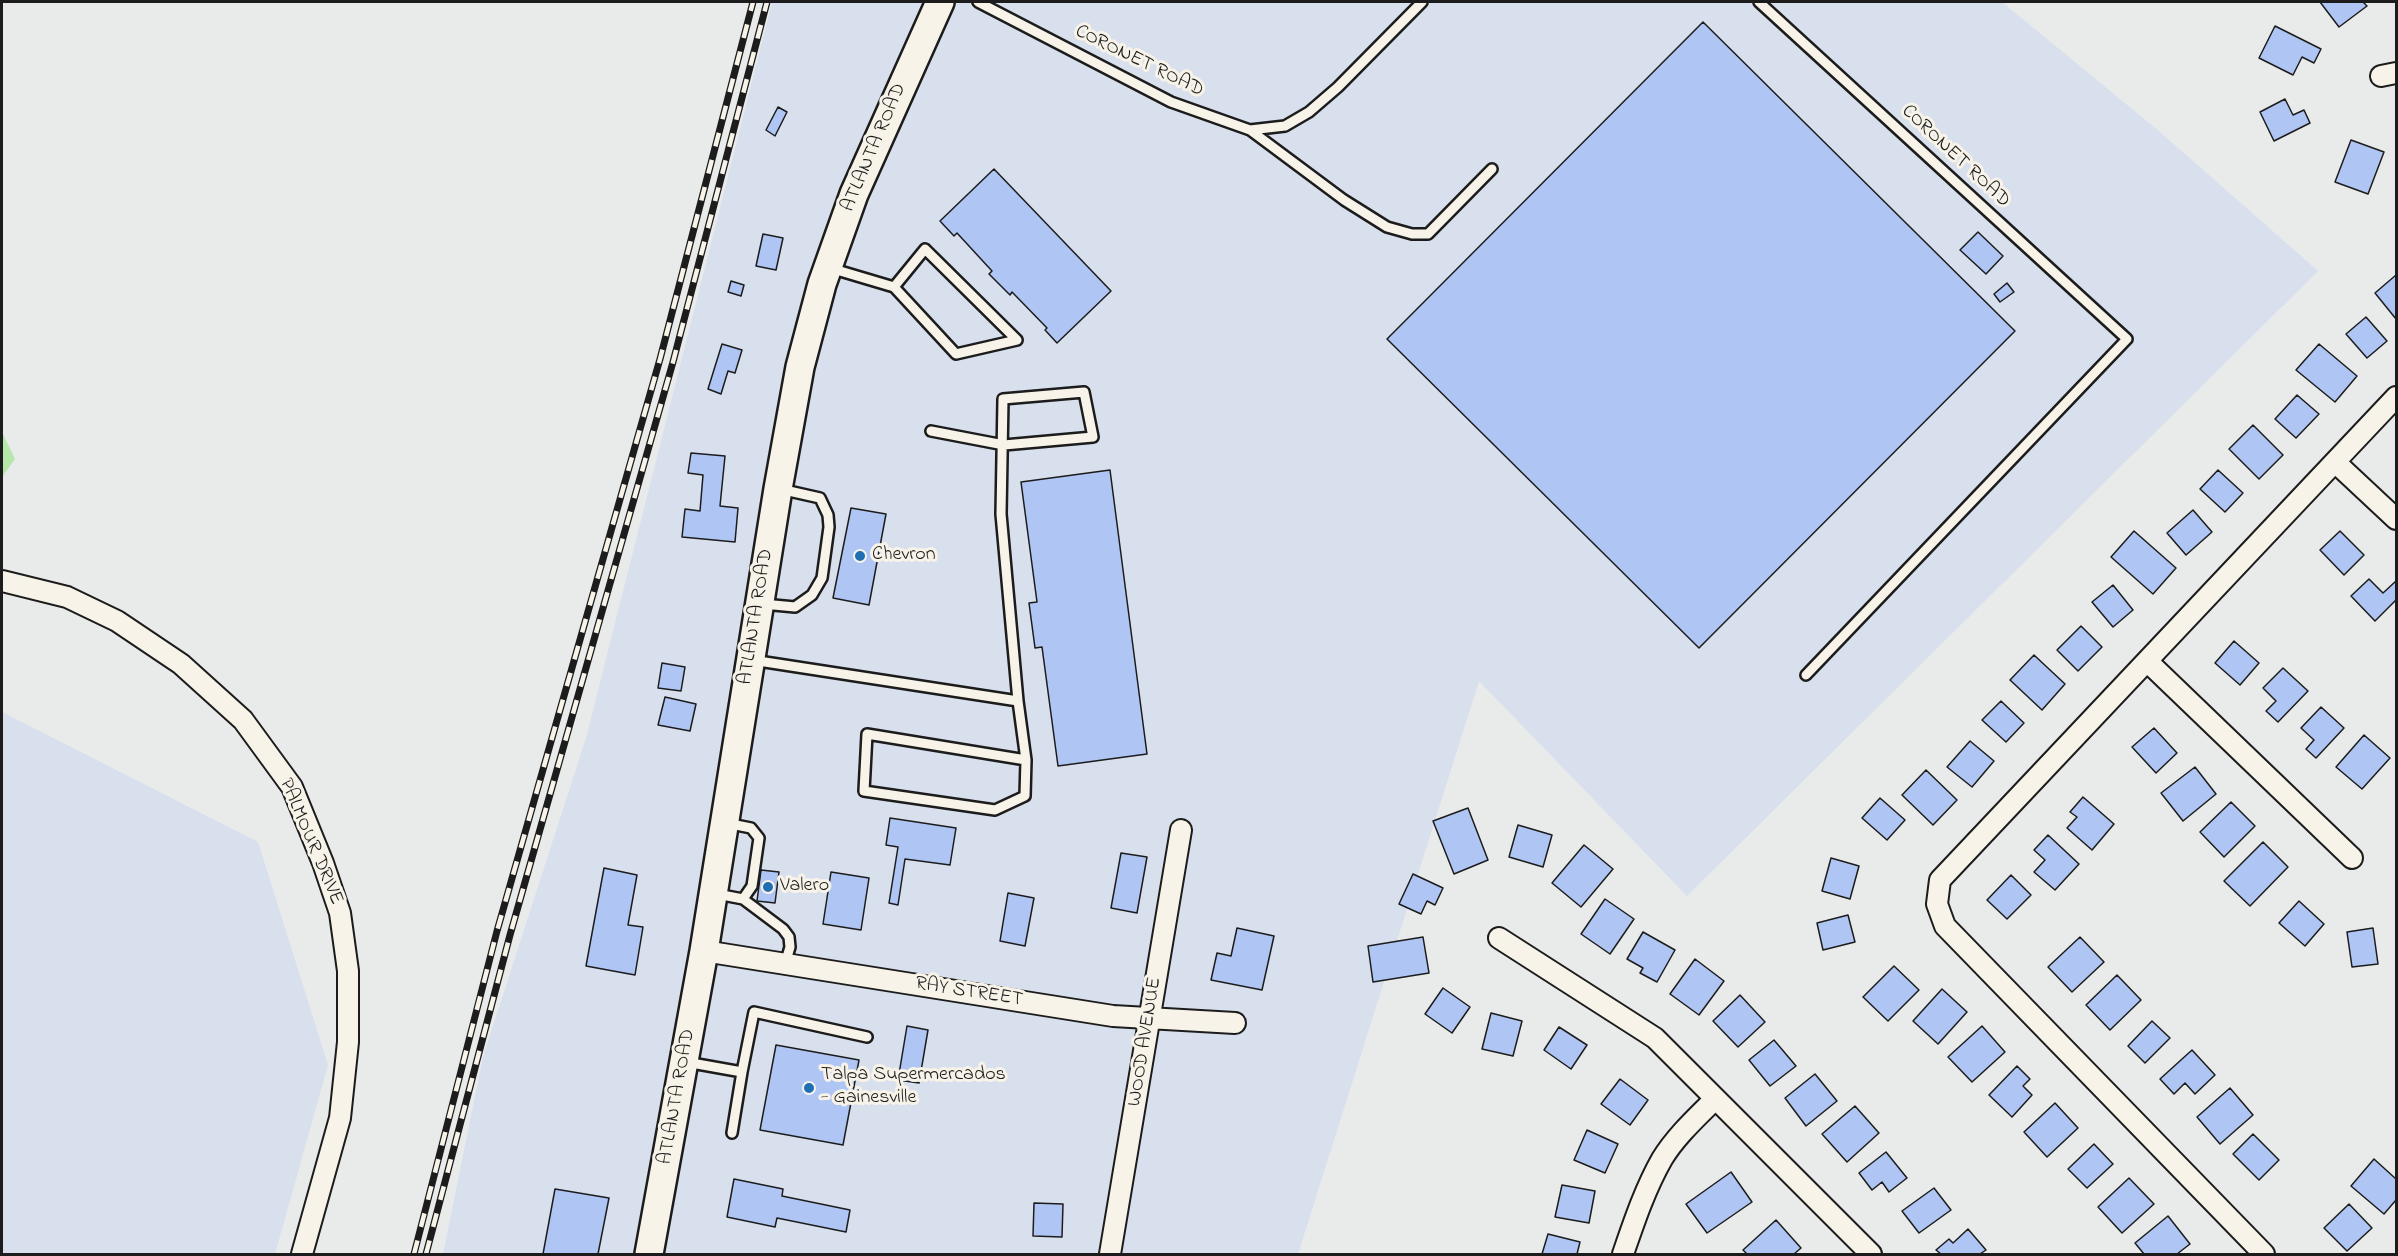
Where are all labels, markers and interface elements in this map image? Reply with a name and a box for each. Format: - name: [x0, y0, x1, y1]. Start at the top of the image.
- street label: CORONET ROAD: [1071, 20, 1207, 104]
- street label: ATLANTA ROAD: [837, 80, 913, 216]
- street label: CORONET ROAD: [1896, 100, 2014, 214]
- place label: Chevron: [872, 544, 936, 568]
- street label: ATLANTA ROAD: [734, 547, 780, 687]
- marker: Chevron: [853, 549, 867, 563]
- street label: PALMOUR DRIVE: [273, 775, 347, 909]
- place label: Valero: [780, 875, 829, 899]
- marker: Valero: [761, 880, 775, 894]
- street label: RAY STREET: [913, 973, 1025, 1013]
- street label: WOOD AVENUE: [1124, 976, 1168, 1108]
- street label: ATLANTA ROAD: [654, 1027, 702, 1167]
- place label: Talpa Supermercados - Gainesville: [821, 1064, 1006, 1111]
- marker: Talpa Supermercados - Gainesville: [802, 1081, 816, 1095]

